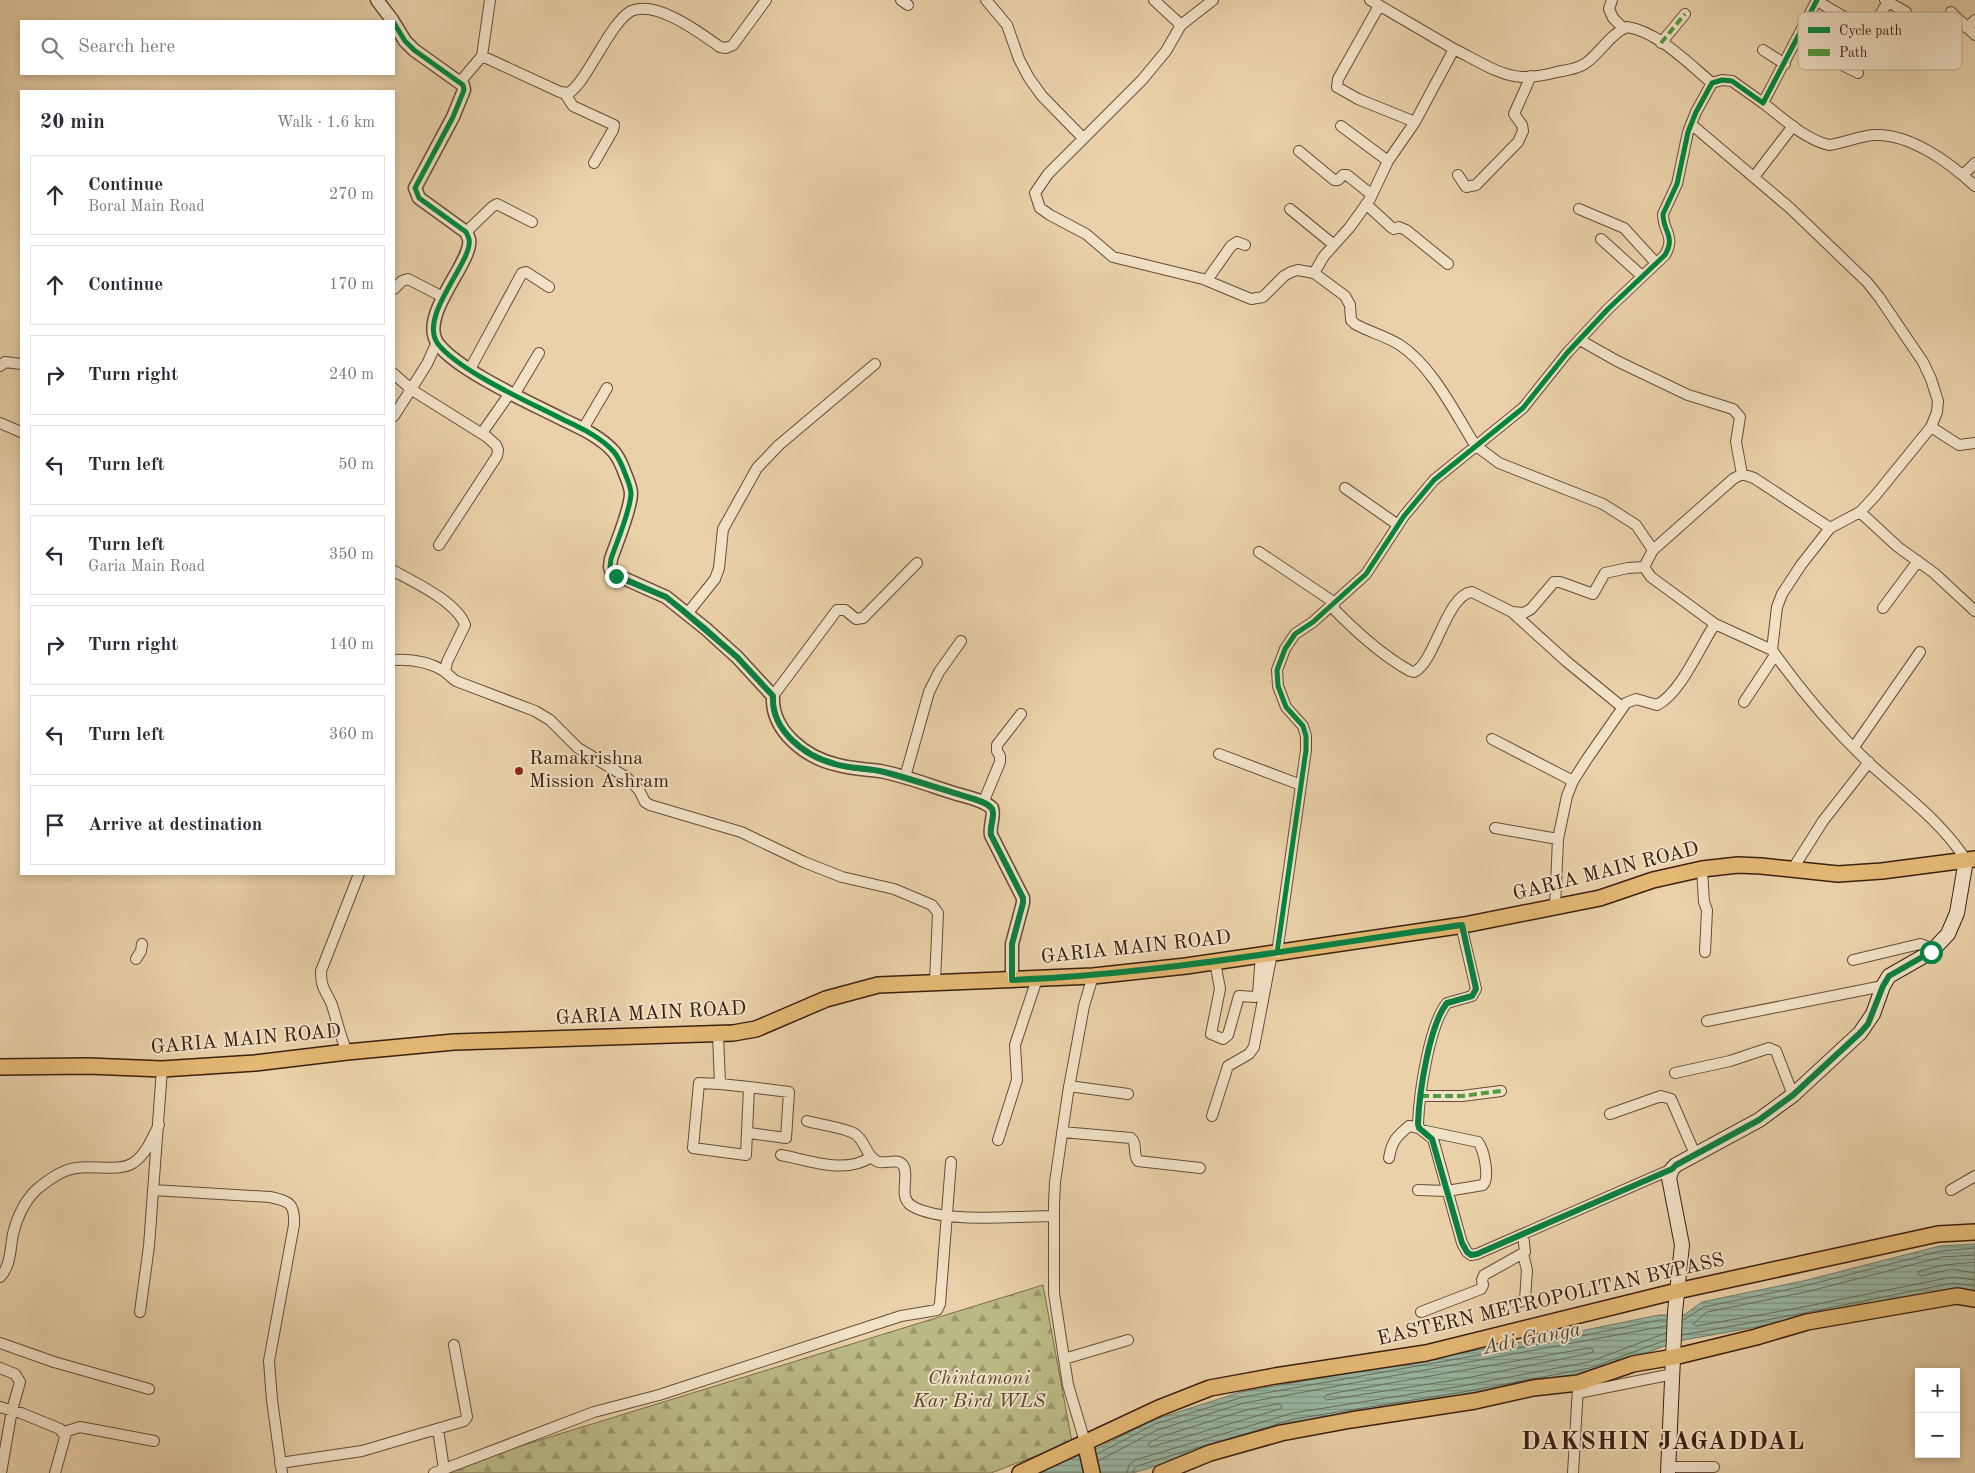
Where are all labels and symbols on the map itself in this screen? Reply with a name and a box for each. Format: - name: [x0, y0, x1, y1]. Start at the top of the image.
- legend: [1798, 12, 1962, 70]
- text: Cycle path: [1839, 24, 1902, 38]
- text: Path: [1839, 46, 1868, 60]
- route end: [605, 565, 628, 588]
- place label: Ramakrishna Mission Ashram: [529, 749, 669, 792]
- marker: Ramakrishna Mission Ashram: [513, 765, 525, 777]
- street label: GARIA MAIN ROAD: [1511, 839, 1701, 905]
- street label: GARIA MAIN ROAD: [1040, 928, 1232, 968]
- route start: [1920, 941, 1943, 964]
- street label: GARIA MAIN ROAD: [555, 999, 747, 1029]
- street label: GARIA MAIN ROAD: [150, 1022, 342, 1058]
- street label: EASTERN METROPOLITAN BYPASS: [1375, 1250, 1727, 1350]
- water label: Adi Ganga: [1480, 1319, 1583, 1359]
- park label: Chintamoni Kar Bird WLS: [912, 1369, 1046, 1412]
- district label: DAKSHIN JAGADDAL: [1521, 1430, 1805, 1455]

